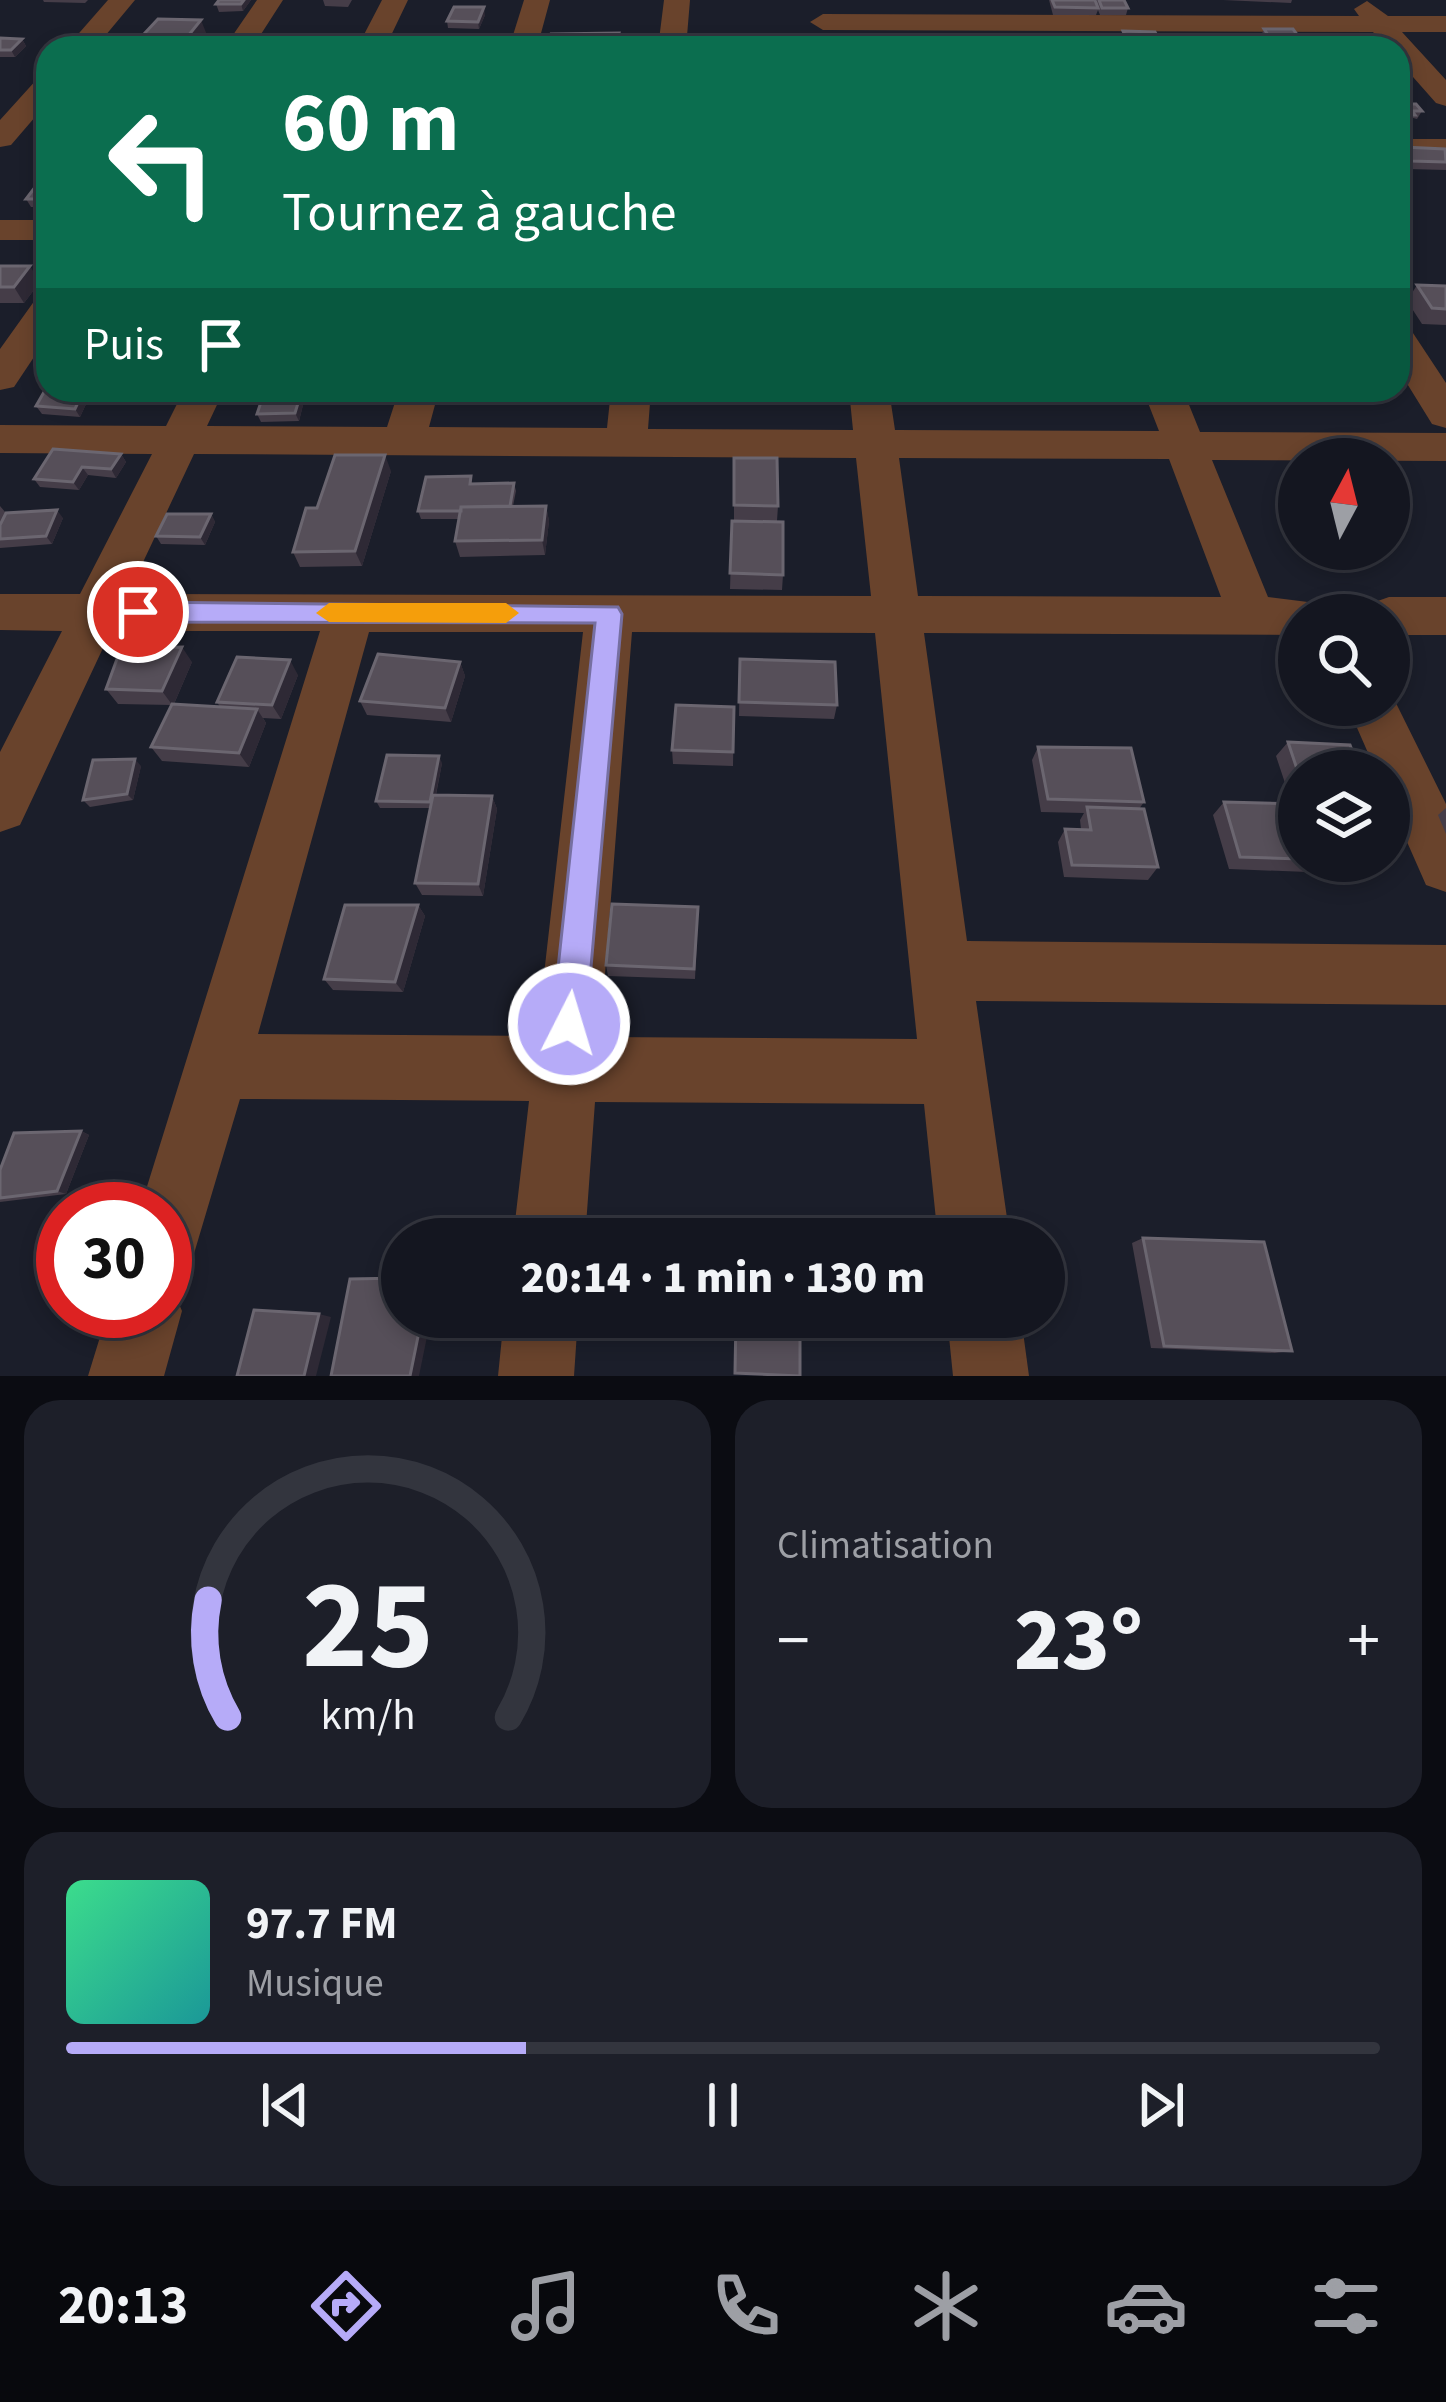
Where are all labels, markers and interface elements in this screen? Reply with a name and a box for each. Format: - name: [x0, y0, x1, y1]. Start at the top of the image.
- text: 60 m: [282, 64, 460, 184]
- icon: left: [84, 84, 240, 240]
- text: Tournez à gauche: [282, 175, 677, 252]
- icon: arrive: [188, 312, 254, 378]
- text: Puis: [84, 313, 164, 377]
- north arrow: [1278, 438, 1410, 570]
- map controls: [1278, 438, 1410, 882]
- pin: [87, 561, 189, 663]
- icon: arrive: [105, 579, 171, 645]
- button: search: [1278, 594, 1410, 726]
- button: layers: [1278, 750, 1410, 882]
- position arrow: [506, 961, 632, 1087]
- speed limit sign: 30: [36, 1182, 192, 1338]
- text: 20:14 · 1 min · 130 m: [521, 1246, 925, 1310]
- text: Climatisation: [777, 1518, 994, 1574]
- text: 25: [302, 1538, 433, 1716]
- text: 23°: [1014, 1577, 1143, 1705]
- text: −: [777, 1594, 810, 1688]
- text: +: [1347, 1594, 1380, 1688]
- text: km/h: [320, 1685, 415, 1746]
- text: 97.7 FM: [246, 1892, 398, 1956]
- text: Musique: [246, 1956, 384, 2012]
- icon: previous: [252, 2072, 318, 2138]
- icon: pause: [690, 2072, 756, 2138]
- icon: next: [1128, 2072, 1194, 2138]
- icon: directions: [304, 2264, 388, 2348]
- icon: music: [504, 2264, 588, 2348]
- icon: phone: [704, 2264, 788, 2348]
- icon: climate: [904, 2264, 988, 2348]
- icon: car: [1104, 2264, 1188, 2348]
- icon: filters: [1304, 2264, 1388, 2348]
- text: 20:13: [58, 2268, 188, 2345]

